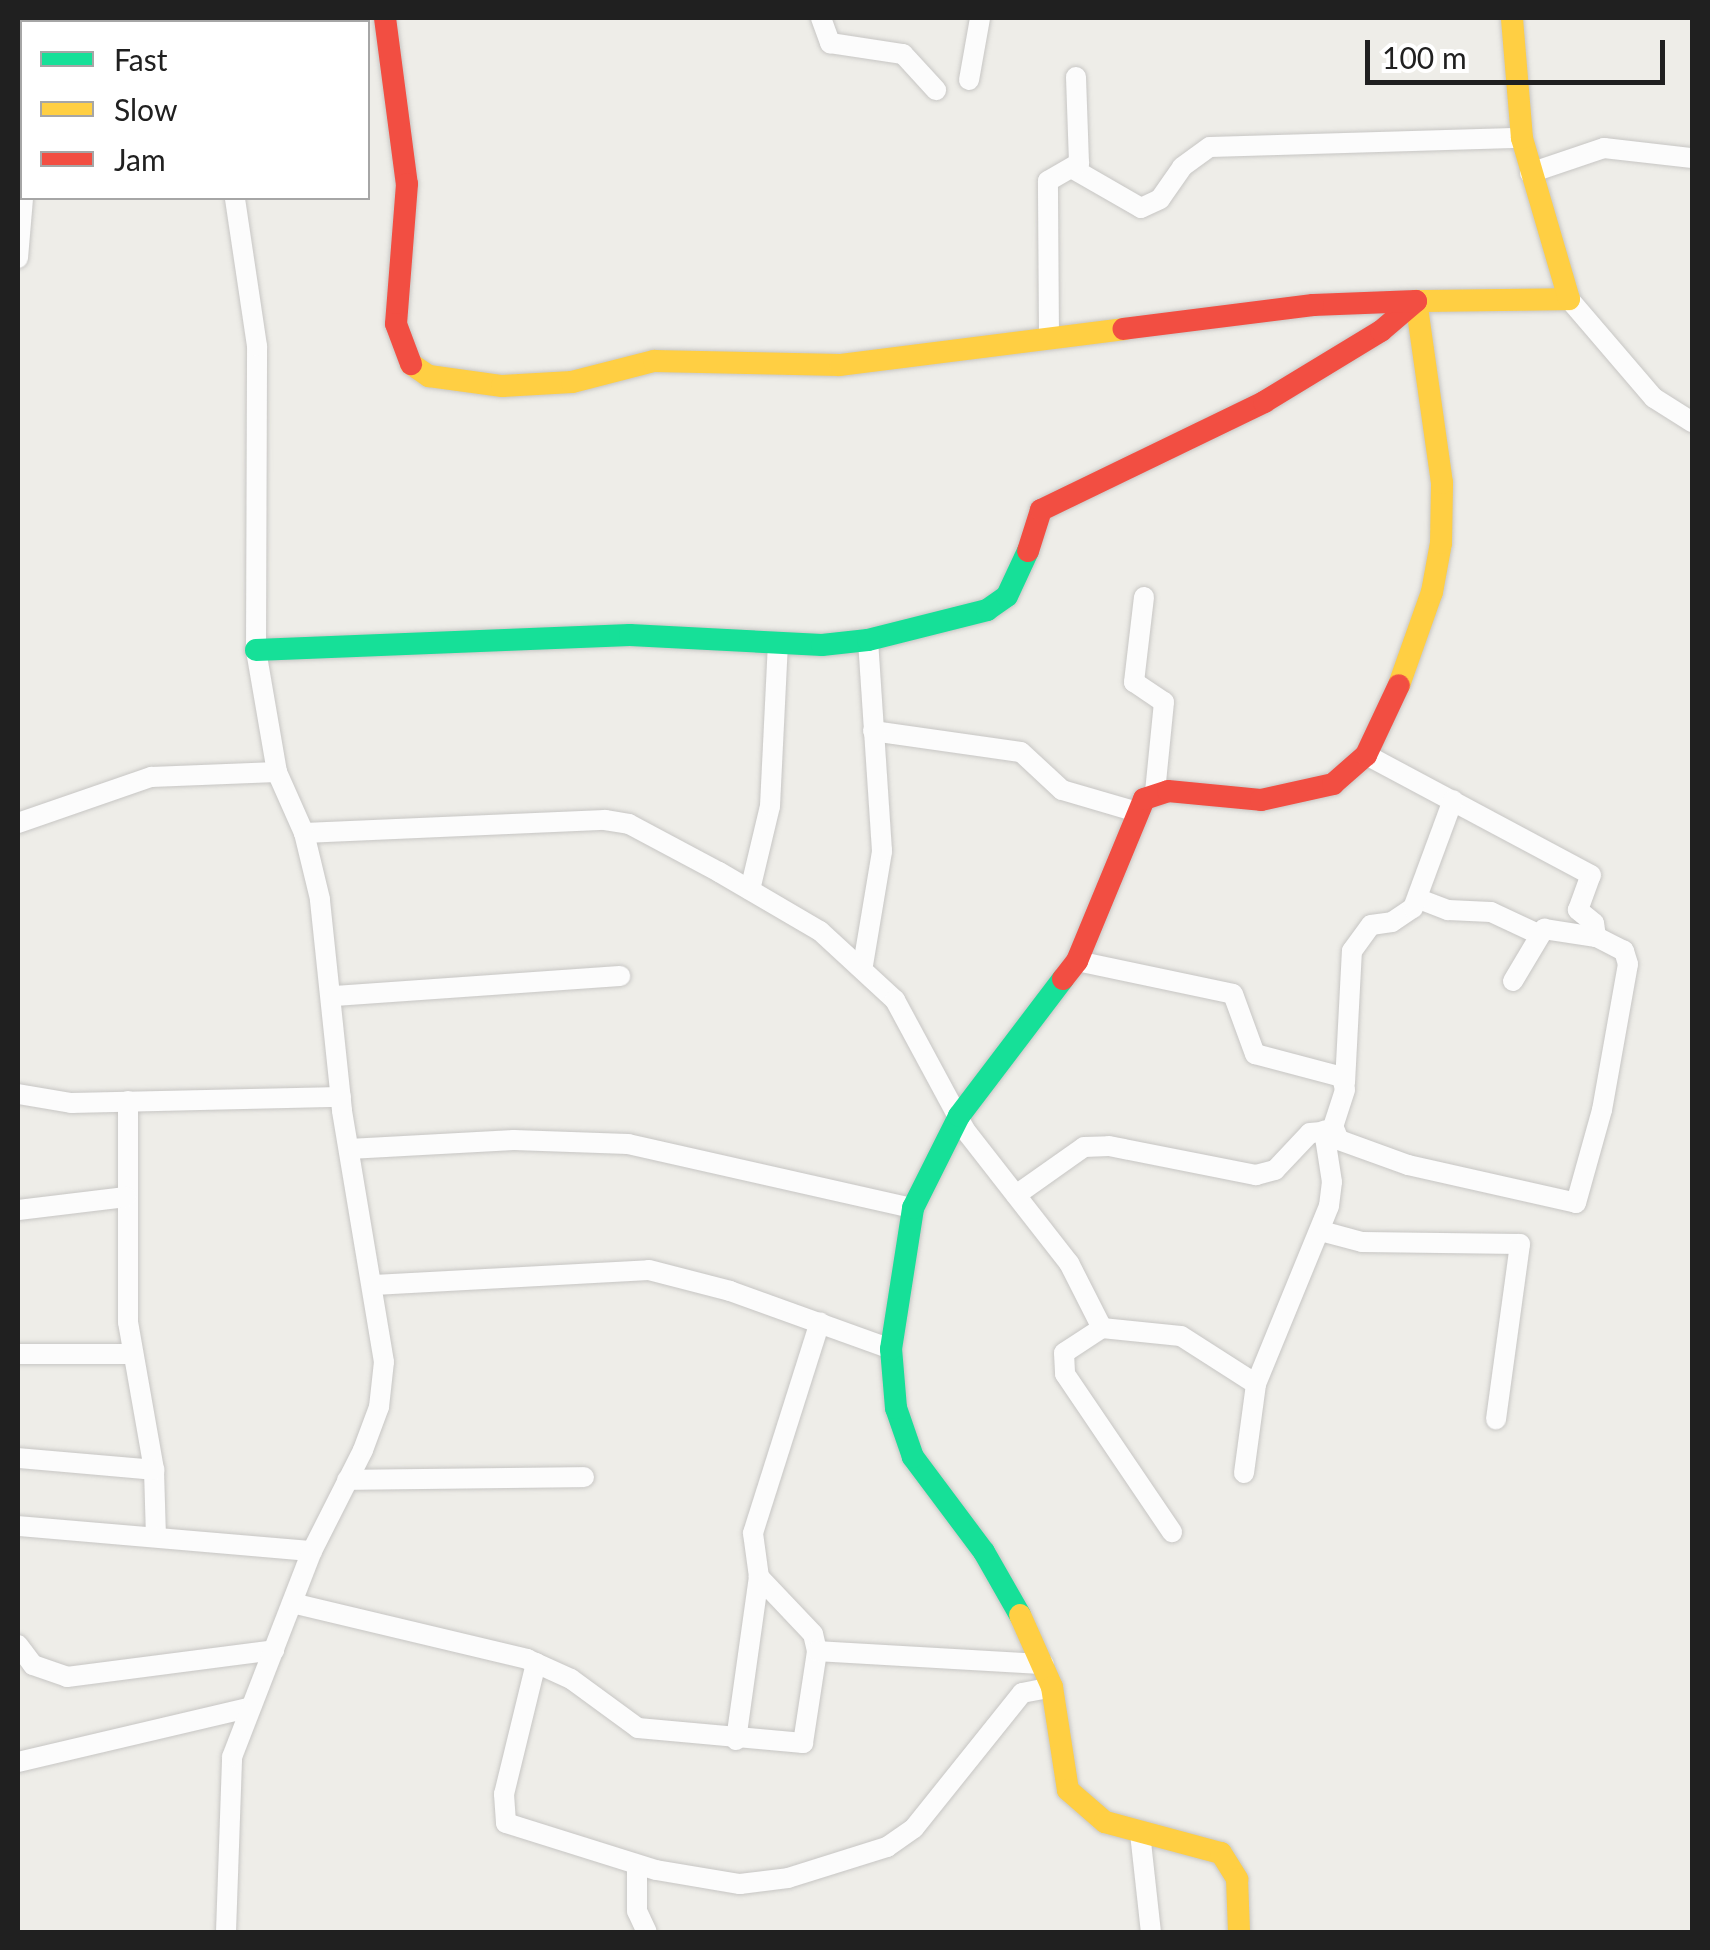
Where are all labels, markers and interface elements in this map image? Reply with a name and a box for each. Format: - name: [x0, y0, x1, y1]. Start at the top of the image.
- legend: [20, 20, 370, 200]
- scale bar: [1370, 20, 1670, 82]
- text: 100 m: [1382, 39, 1467, 75]
- text: Fast: [114, 41, 168, 77]
- text: Slow: [114, 91, 177, 127]
- text: Jam: [114, 141, 166, 177]

